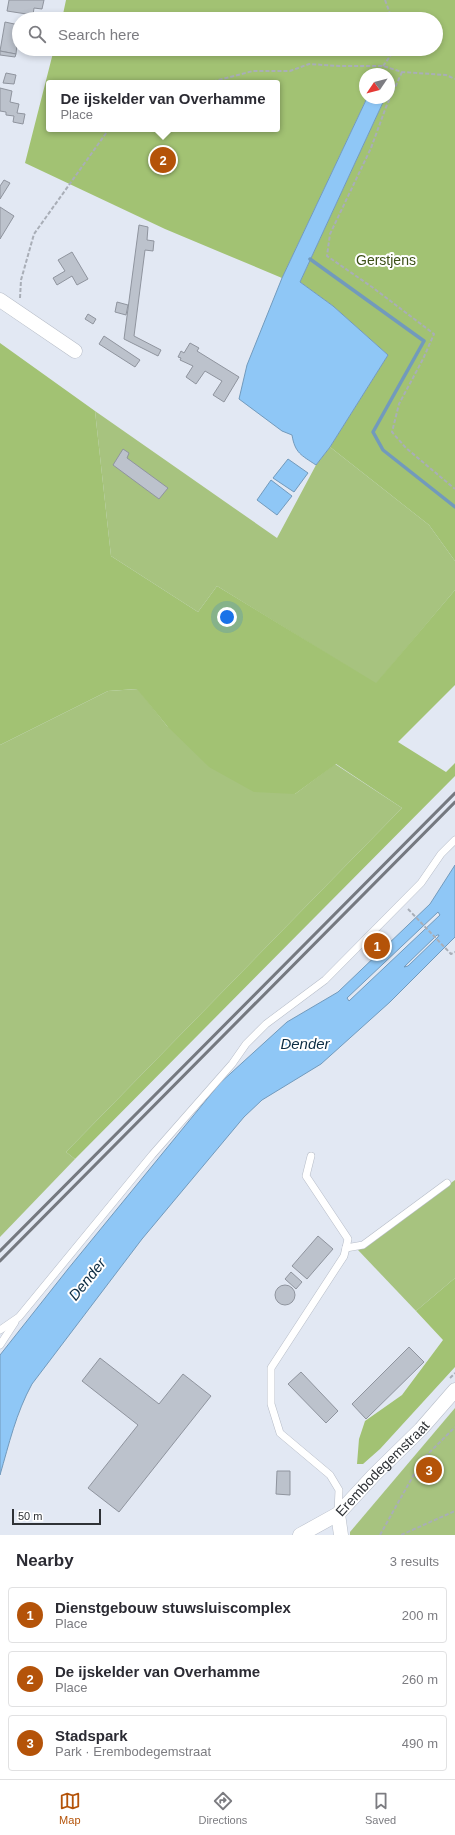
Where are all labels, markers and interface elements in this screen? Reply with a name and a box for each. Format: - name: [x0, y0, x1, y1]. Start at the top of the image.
- search box: [12, 12, 443, 56]
- icon: search: [26, 23, 48, 45]
- text: Search here: [58, 26, 140, 43]
- north arrow: [359, 68, 395, 104]
- popup: [46, 80, 280, 132]
- text: De ijskelder van Overhamme: [60, 90, 266, 107]
- text: Place: [60, 107, 93, 122]
- pin: 2: [150, 145, 176, 175]
- park label: Gerstjens: [356, 252, 416, 268]
- your location: [217, 607, 237, 627]
- pin: 1: [364, 931, 390, 961]
- water label: Dender: [280, 1035, 331, 1052]
- water label: Dender: [65, 1254, 110, 1303]
- street label: Erembodegemstraat: [332, 1417, 433, 1519]
- pin: 3: [416, 1455, 442, 1485]
- scale bar: [12, 1507, 101, 1526]
- text: 50 m: [18, 1510, 42, 1522]
- text: Nearby: [16, 1551, 74, 1570]
- text: 3 results: [390, 1554, 439, 1569]
- text: Dienstgebouw stuwsluiscomplex: [55, 1599, 291, 1616]
- text: 1: [26, 1608, 34, 1623]
- text: 200 m: [402, 1608, 438, 1623]
- text: Place: [55, 1616, 88, 1631]
- text: De ijskelder van Overhamme: [55, 1663, 260, 1680]
- text: 2: [26, 1672, 34, 1687]
- text: 260 m: [402, 1672, 438, 1687]
- text: Place: [55, 1680, 88, 1695]
- text: Stadspark: [55, 1727, 128, 1744]
- text: 3: [26, 1736, 34, 1751]
- text: 490 m: [402, 1736, 438, 1751]
- text: Park · Erembodegemstraat: [55, 1744, 211, 1759]
- tab: Map: [59, 1790, 81, 1826]
- tab: Directions: [198, 1790, 247, 1826]
- tab: Saved: [365, 1790, 396, 1826]

